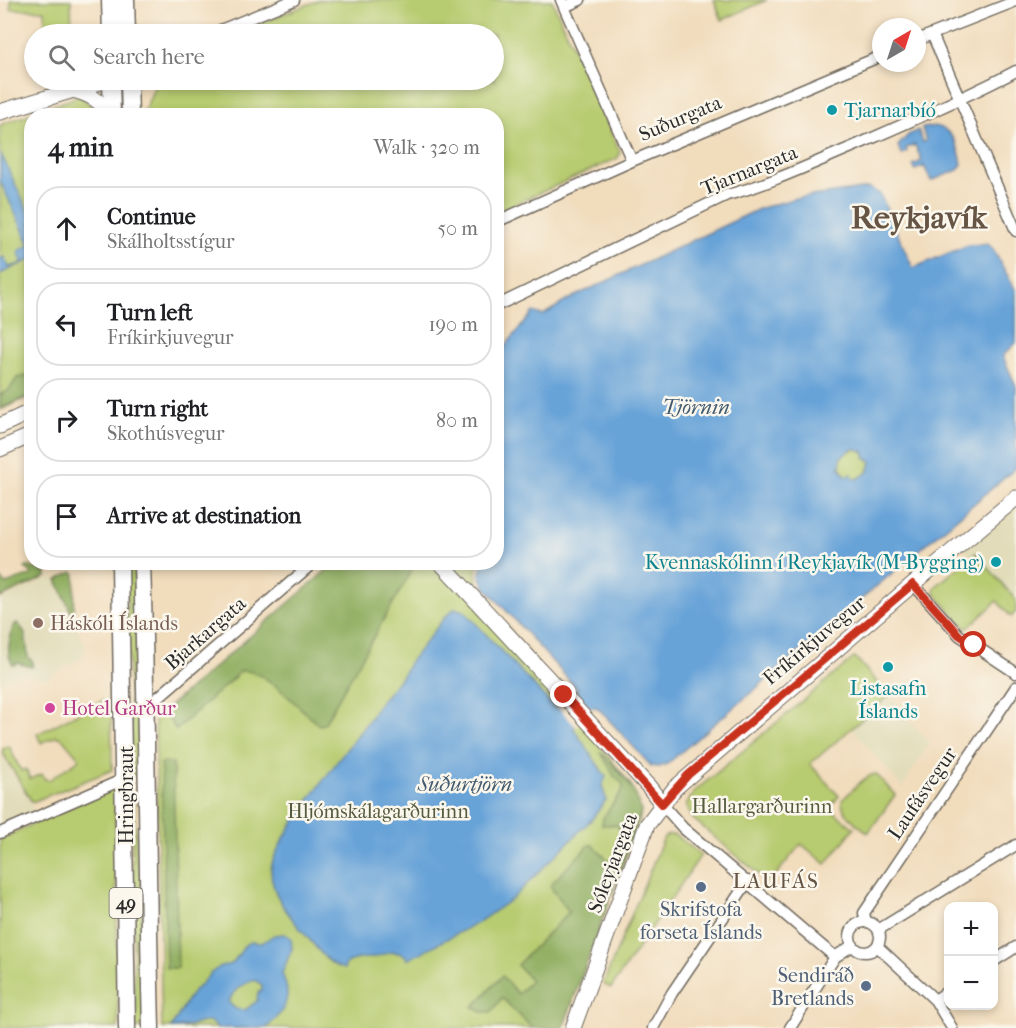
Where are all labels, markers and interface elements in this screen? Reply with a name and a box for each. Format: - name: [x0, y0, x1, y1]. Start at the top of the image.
- north arrow: [872, 18, 926, 72]
- search box: [24, 24, 504, 90]
- icon: search: [45, 41, 78, 74]
- text: Search here: [93, 44, 205, 70]
- street label: Suðurgata: [635, 90, 726, 146]
- place label: Tjarnarbíó: [844, 99, 936, 122]
- marker: Tjarnarbíó: [825, 103, 839, 117]
- text: 4 min: [48, 132, 113, 163]
- text: Walk · 320 m: [374, 136, 480, 159]
- street label: Tjarnargata: [698, 140, 801, 200]
- district label: Reykjavík: [851, 199, 988, 236]
- text: Continue: [107, 204, 196, 230]
- icon: ahead: [50, 212, 83, 245]
- text: 50 m: [437, 217, 478, 240]
- text: Skálholtsstígur: [107, 230, 235, 253]
- text: Turn left: [107, 300, 193, 326]
- icon: left: [50, 308, 83, 341]
- text: 190 m: [428, 313, 478, 336]
- text: Fríkirkjuvegur: [107, 326, 234, 349]
- water label: Tjörnin: [662, 395, 730, 419]
- text: Turn right: [107, 396, 208, 422]
- icon: right: [50, 404, 83, 437]
- text: 80 m: [436, 409, 478, 432]
- text: Skothúsvegur: [107, 422, 225, 445]
- icon: arrive: [50, 500, 83, 533]
- text: Arrive at destination: [107, 503, 301, 529]
- place label: Kvennaskólinn í Reykjavík (M-Bygging): [645, 551, 984, 574]
- marker: Kvennaskólinn í Reykjavík (M-Bygging): [989, 555, 1003, 569]
- street label: Bjarkargata: [160, 591, 251, 675]
- street label: Fríkirkjuvegur: [758, 591, 871, 690]
- place label: Háskóli Íslands: [50, 611, 178, 635]
- marker: Háskóli Íslands: [31, 616, 45, 630]
- route start: [960, 631, 986, 657]
- marker: Listasafn Íslands: [881, 660, 895, 674]
- place label: Listasafn Íslands: [850, 677, 927, 723]
- route end: [550, 681, 576, 707]
- place label: Hotel Garður: [62, 697, 176, 720]
- marker: Hotel Garður: [43, 701, 57, 715]
- street label: Laufásvegur: [883, 742, 962, 844]
- street label: Hringbraut: [115, 746, 138, 844]
- water label: Suðurtjörn: [417, 772, 513, 796]
- park label: Hallargarðurinn: [692, 795, 833, 818]
- park label: Hljómskálagarðurinn: [287, 800, 469, 823]
- street label: Sóleyjargata: [583, 809, 642, 916]
- district label: LAUFÁS: [733, 869, 819, 893]
- marker: Skrifstofa forseta Íslands: [694, 880, 708, 894]
- road number: 49: [110, 888, 142, 918]
- place label: Skrifstofa forseta Íslands: [640, 898, 762, 944]
- map controls: [944, 902, 998, 1010]
- button: +: [944, 902, 998, 956]
- button: −: [944, 956, 998, 1010]
- place label: Sendiráð Bretlands: [771, 964, 854, 1010]
- marker: Sendiráð Bretlands: [859, 979, 873, 993]

